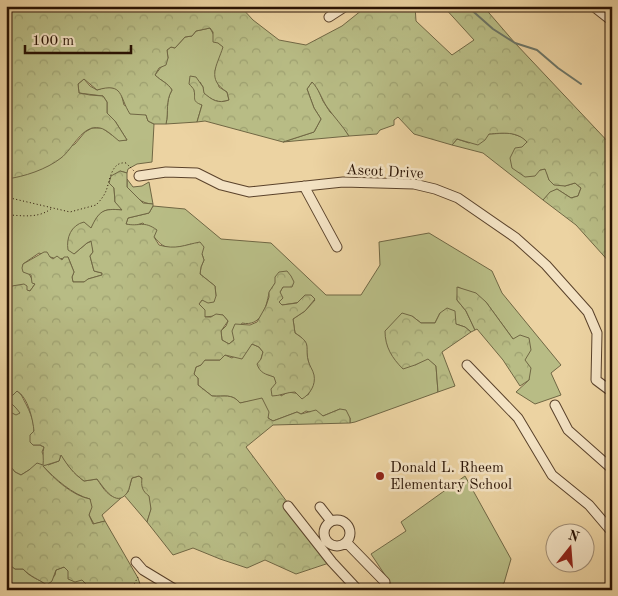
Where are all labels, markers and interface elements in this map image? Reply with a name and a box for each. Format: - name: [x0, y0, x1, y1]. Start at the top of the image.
- scale bar: [25, 22, 131, 54]
- text: 100 m: [32, 34, 74, 49]
- street label: Ascot Drive: [346, 163, 424, 182]
- place label: Donald L. Rheem Elementary School: [390, 461, 512, 493]
- marker: Donald L. Rheem Elementary School: [374, 470, 386, 482]
- north arrow: [546, 524, 596, 574]
- text: N: [566, 528, 581, 545]

